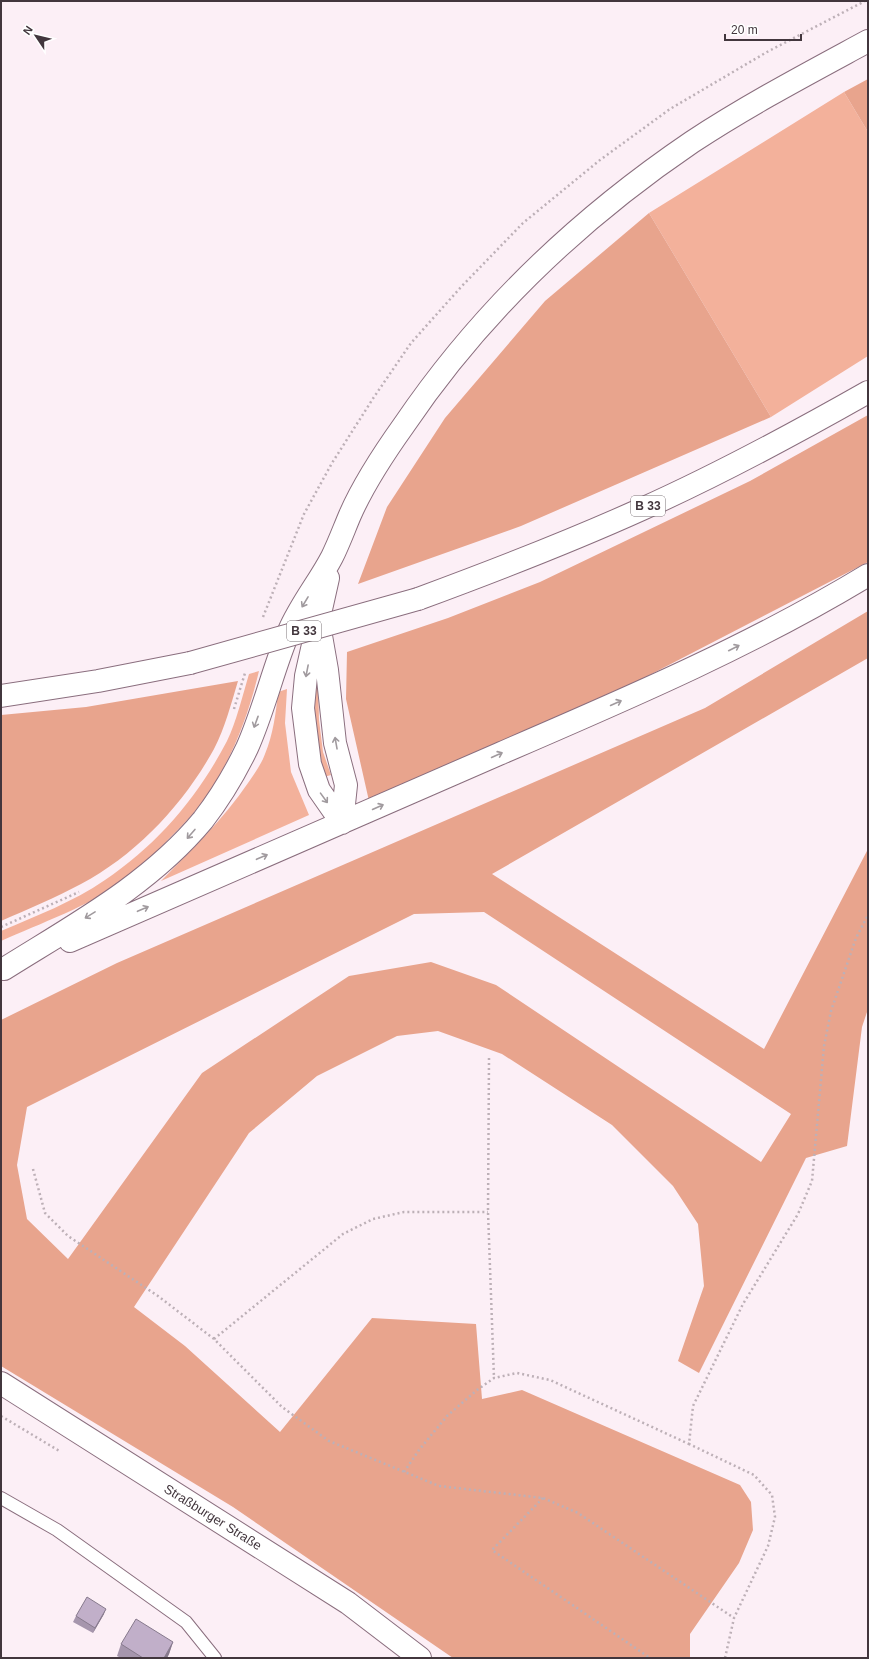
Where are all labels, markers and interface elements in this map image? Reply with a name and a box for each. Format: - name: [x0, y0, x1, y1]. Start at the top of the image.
- north arrow: [16, 16, 56, 56]
- scale bar: [725, 16, 801, 42]
- text: 20 m: [731, 23, 758, 37]
- text: N: [21, 24, 35, 37]
- road number: B 33: [631, 496, 665, 516]
- one-way arrow: [301, 596, 309, 608]
- road number: B 33: [287, 621, 321, 641]
- one-way arrow: [728, 643, 740, 651]
- one-way arrow: [303, 664, 311, 677]
- one-way arrow: [610, 699, 622, 706]
- one-way arrow: [252, 716, 260, 728]
- one-way arrow: [331, 737, 339, 750]
- one-way arrow: [491, 751, 503, 758]
- one-way arrow: [320, 792, 328, 803]
- one-way arrow: [372, 803, 384, 810]
- one-way arrow: [186, 828, 195, 839]
- one-way arrow: [256, 853, 268, 860]
- one-way arrow: [137, 905, 149, 912]
- one-way arrow: [84, 911, 96, 919]
- street label: Straßburger Straße: [162, 1481, 264, 1553]

